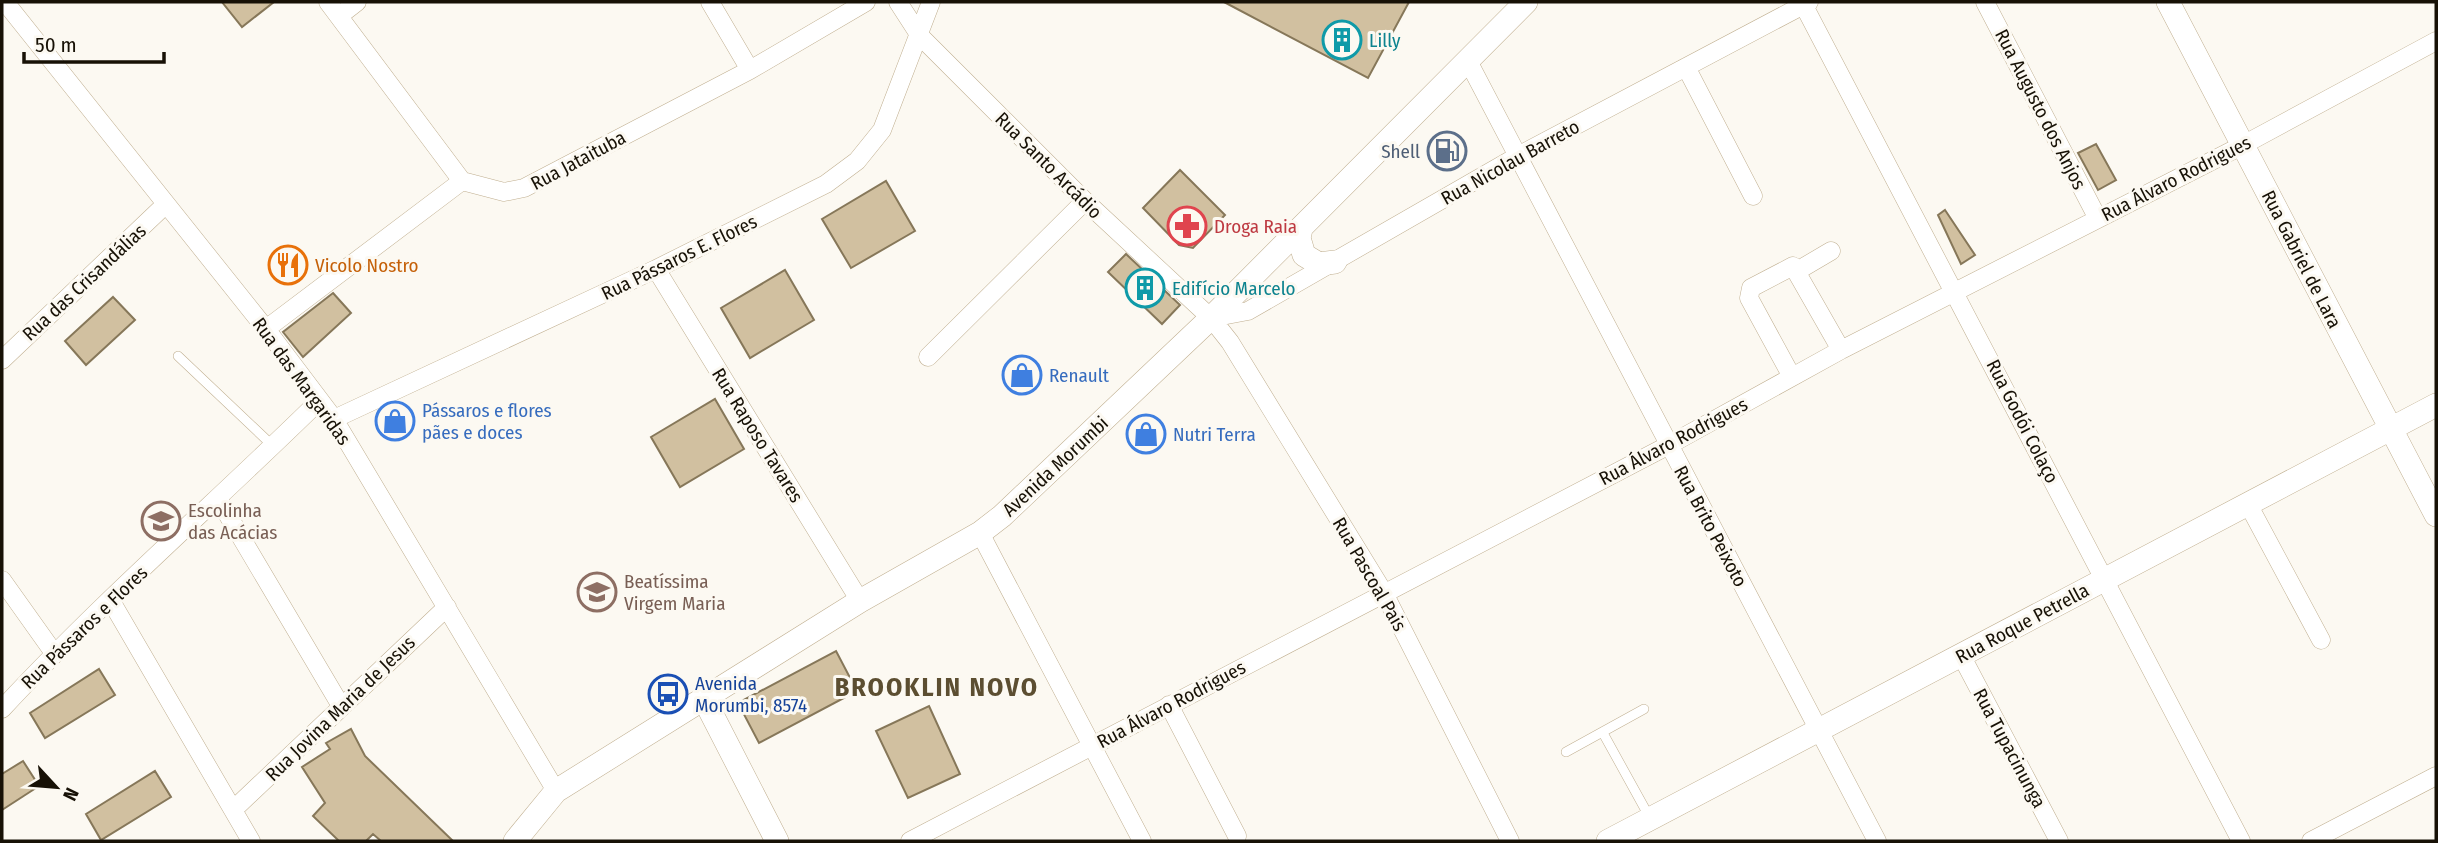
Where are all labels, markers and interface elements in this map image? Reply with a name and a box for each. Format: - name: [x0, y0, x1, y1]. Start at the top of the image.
- building icon: Lilly: [1321, 19, 1363, 61]
- scale bar: [24, 21, 164, 65]
- street label: Rua Augusto dos Anjos: [1990, 25, 2091, 193]
- place label: Lilly: [1369, 29, 1401, 52]
- text: 50 m: [35, 32, 77, 58]
- street label: Rua Santo Arcádio: [990, 107, 1107, 224]
- street label: Rua Nicolau Barreto: [1437, 115, 1583, 210]
- street label: Rua Jataituba: [527, 126, 630, 195]
- fuel station icon: Shell: [1426, 130, 1468, 172]
- street label: Rua Álvaro Rodrigues: [2098, 131, 2255, 226]
- place label: Shell: [1381, 140, 1420, 163]
- street label: Rua Gabriel de Lara: [2257, 186, 2346, 332]
- pharmacy icon: Droga Raia: [1166, 205, 1208, 247]
- street label: Rua Pássaros E. Flores: [598, 210, 761, 305]
- place label: Droga Raia: [1214, 215, 1297, 238]
- street label: Rua das Crisandálias: [18, 219, 151, 346]
- restaurant icon: Vicolo Nostro: [267, 244, 309, 286]
- place label: Vicolo Nostro: [315, 254, 419, 277]
- building icon: Edifício Marcelo: [1124, 267, 1166, 309]
- place label: Edifício Marcelo: [1172, 277, 1296, 300]
- street label: Rua das Margaridas: [248, 313, 356, 450]
- shop icon: Renault: [1001, 354, 1043, 396]
- street label: Rua Godói Colaço: [1982, 356, 2064, 487]
- street label: Rua Raposo Tavares: [707, 364, 808, 507]
- place label: Renault: [1049, 364, 1110, 387]
- street label: Rua Álvaro Rodrigues: [1595, 393, 1751, 490]
- place label: Pássaros e flores pães e doces: [422, 399, 552, 444]
- shop icon: Pássaros e flores pães e doces: [374, 400, 416, 442]
- street label: Avenida Morumbi: [998, 412, 1113, 521]
- shop icon: Nutri Terra: [1125, 413, 1167, 455]
- place label: Nutri Terra: [1173, 423, 1256, 446]
- street label: Rua Brito Peixoto: [1669, 462, 1752, 591]
- place label: Escolinha das Acácias: [188, 499, 277, 544]
- school or university icon: Escolinha das Acácias: [140, 500, 182, 542]
- street label: Rua Pascoal Pais: [1328, 513, 1411, 635]
- street label: Rua Pássaros e Flores: [16, 561, 152, 693]
- place label: Beatíssima Virgem Maria: [624, 570, 725, 615]
- school or university icon: Beatíssima Virgem Maria: [576, 571, 618, 613]
- street label: Rua Roque Petrella: [1952, 579, 2093, 668]
- street label: Rua Jovina Maria de Jesus: [261, 631, 420, 786]
- street label: Rua Álvaro Rodrigues: [1093, 656, 1249, 753]
- place label: Avenida Morumbi, 8574: [695, 672, 807, 717]
- district label: BROOKLIN NOVO: [835, 672, 1039, 703]
- bus stop icon: Avenida Morumbi, 8574: [647, 673, 689, 715]
- street label: Rua Tupacinunga: [1968, 685, 2051, 812]
- north arrow: [21, 752, 91, 822]
- text: N: [58, 784, 84, 804]

